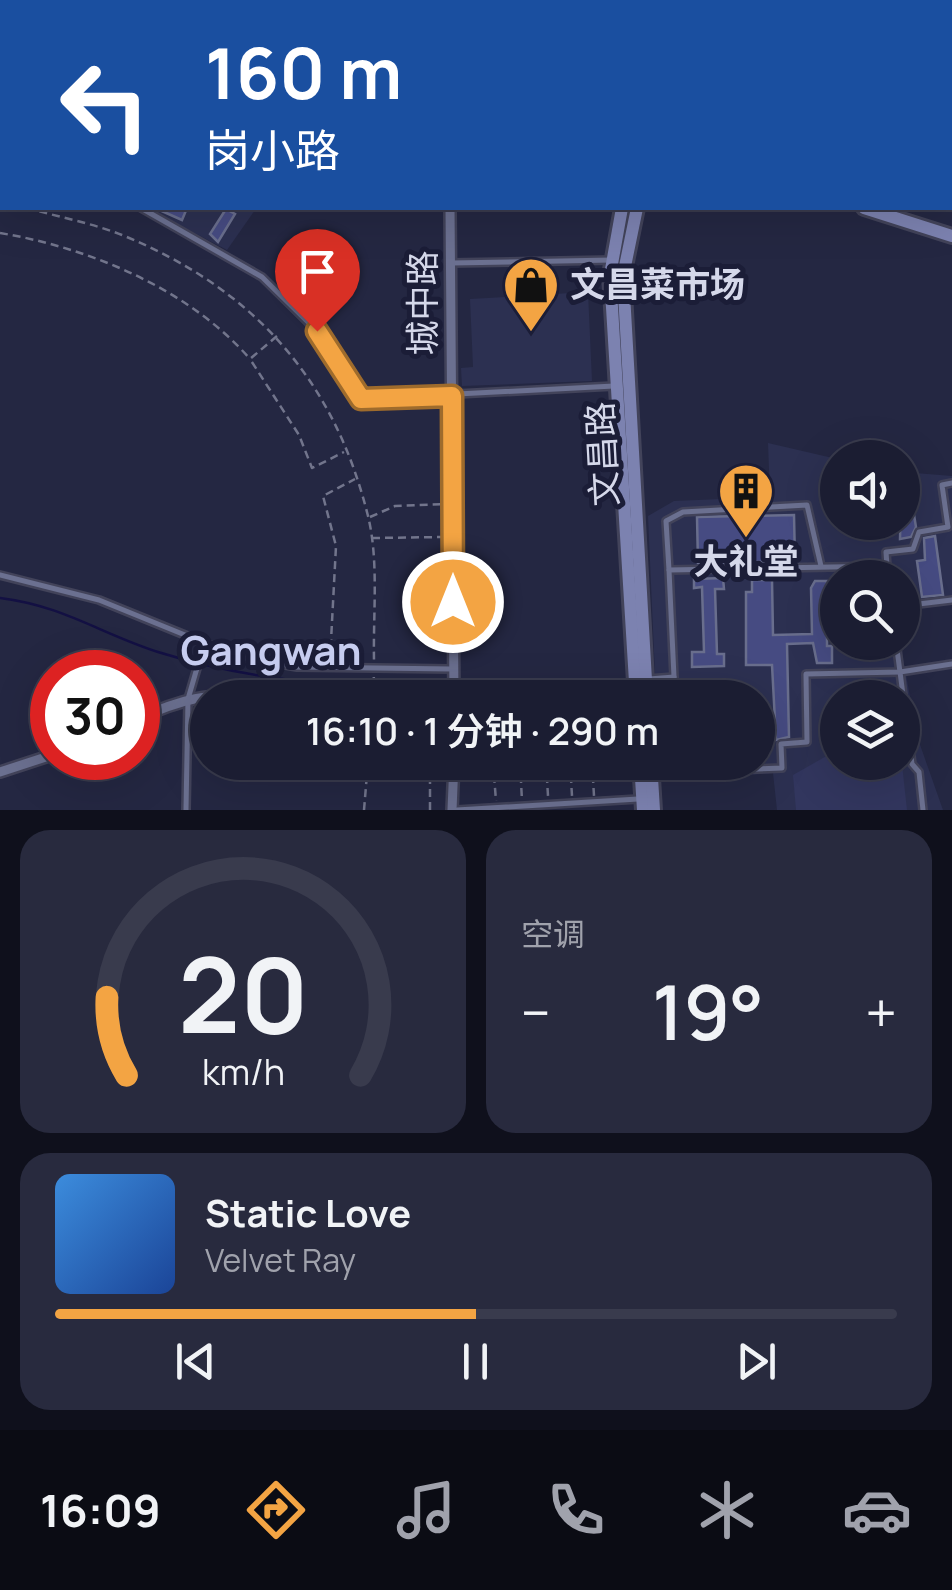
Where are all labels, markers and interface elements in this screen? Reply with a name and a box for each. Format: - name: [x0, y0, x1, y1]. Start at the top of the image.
- text: 160 m: [205, 24, 402, 120]
- icon: left: [40, 40, 170, 170]
- text: 岗小路: [205, 119, 340, 181]
- pin: [275, 229, 360, 332]
- icon: arrive: [290, 244, 345, 299]
- street label: 城中路: [398, 250, 446, 356]
- shop icon: 文昌菜市场: [501, 255, 561, 334]
- place label: 文昌菜市场: [570, 260, 745, 308]
- street label: 文昌路: [575, 400, 629, 508]
- map controls: [820, 440, 920, 780]
- button: sound: [820, 440, 920, 540]
- building icon: 大礼堂: [716, 461, 776, 540]
- place label: 大礼堂: [693, 537, 799, 585]
- position arrow: [401, 550, 505, 654]
- button: search: [820, 560, 920, 660]
- district label: Gangwan: [181, 622, 361, 677]
- speed limit sign: 30: [30, 650, 160, 780]
- button: layers: [820, 680, 920, 780]
- text: 16:10 · 1 分钟 · 290 m: [306, 704, 659, 756]
- text: 空调: [521, 912, 585, 956]
- text: 20: [178, 922, 308, 1064]
- text: 19°: [652, 960, 764, 1063]
- text: −: [521, 974, 551, 1050]
- text: +: [865, 974, 897, 1050]
- text: km/h: [201, 1047, 285, 1096]
- text: Static Love: [205, 1186, 411, 1238]
- text: Velvet Ray: [205, 1238, 356, 1282]
- icon: previous: [168, 1334, 223, 1389]
- icon: pause: [448, 1334, 503, 1389]
- icon: next: [729, 1334, 784, 1389]
- icon: directions: [241, 1475, 311, 1545]
- icon: music: [391, 1475, 461, 1545]
- icon: phone: [541, 1475, 611, 1545]
- icon: climate: [692, 1475, 762, 1545]
- icon: car: [842, 1475, 912, 1545]
- text: 16:09: [40, 1479, 161, 1541]

